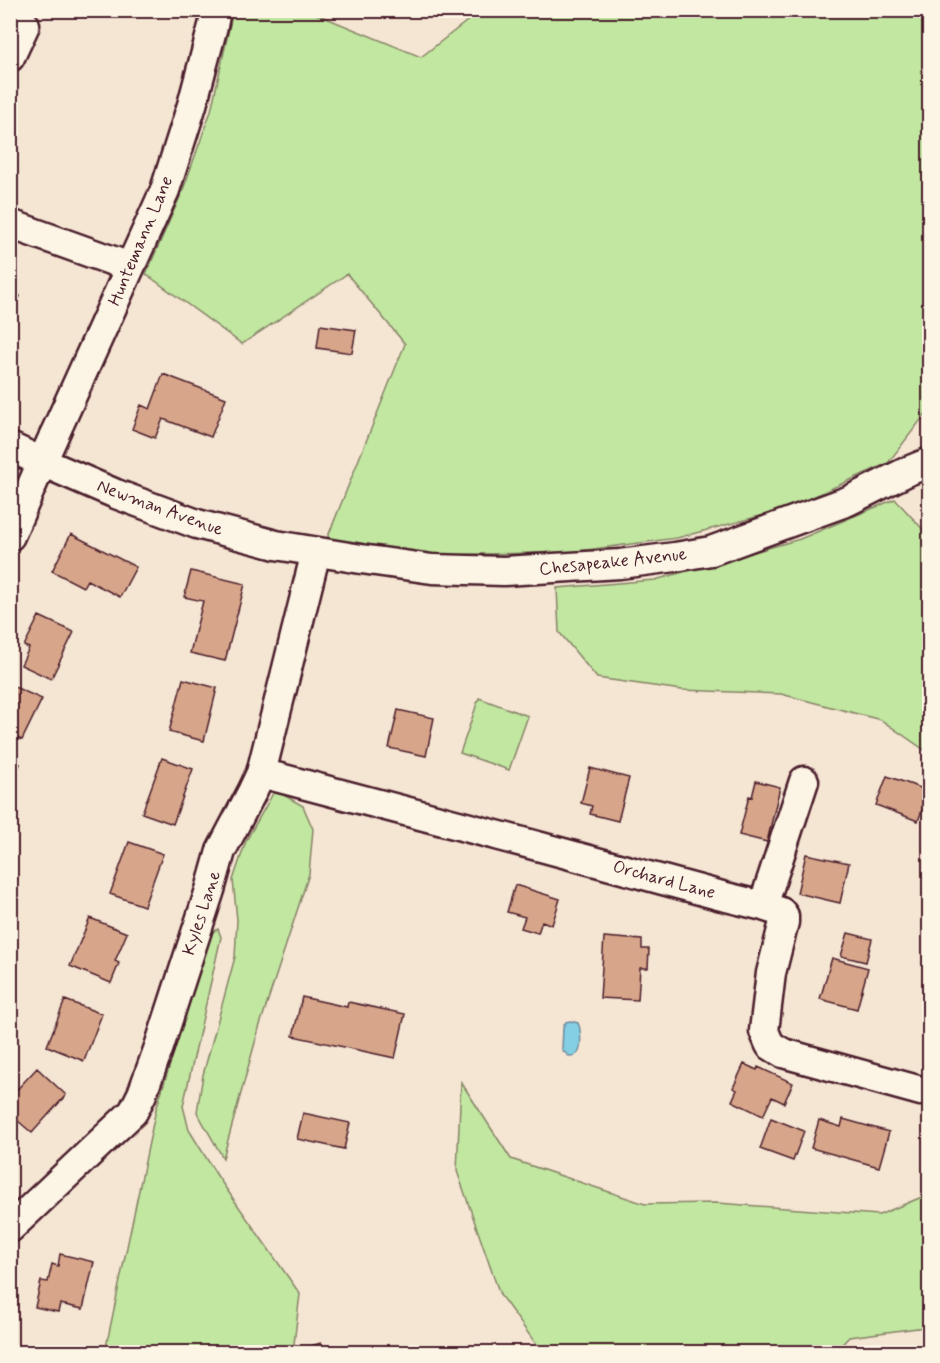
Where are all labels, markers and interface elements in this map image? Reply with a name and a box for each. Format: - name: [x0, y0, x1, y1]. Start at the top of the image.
- street label: Huntemann Lane: [103, 172, 179, 310]
- street label: Newman Avenue: [94, 474, 226, 542]
- street label: Chesapeake Avenue: [538, 542, 688, 582]
- street label: Orchard Lane: [610, 855, 718, 905]
- street label: Kyles Lane: [177, 868, 227, 958]

